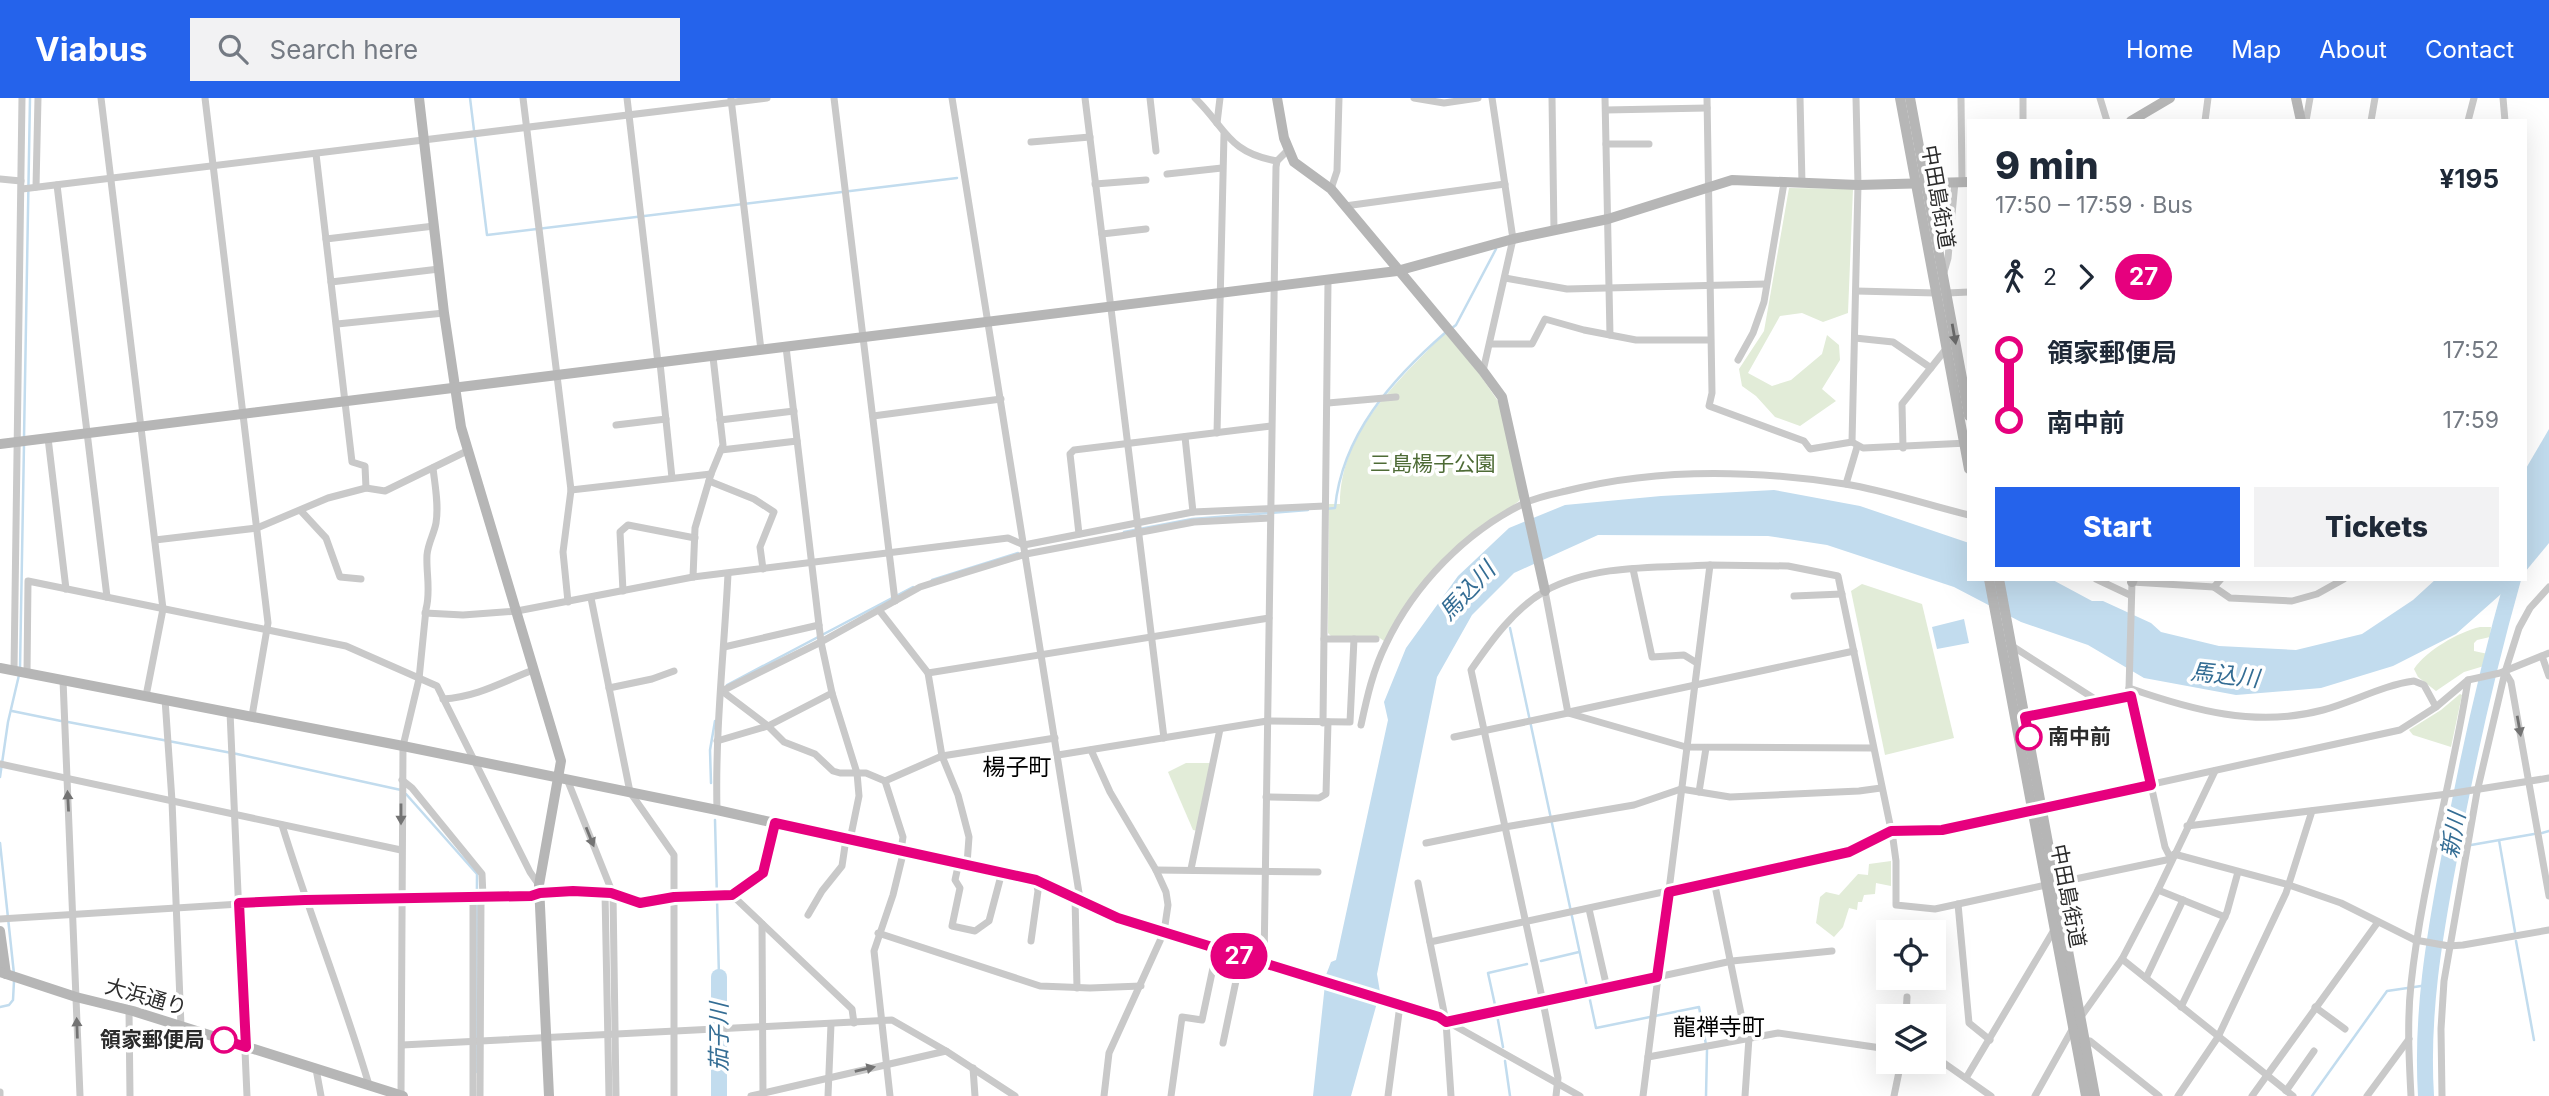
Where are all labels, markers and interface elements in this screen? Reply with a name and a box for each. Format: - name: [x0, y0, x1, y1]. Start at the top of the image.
- search box: [190, 18, 680, 81]
- text: Viabus: [35, 29, 148, 69]
- icon: search: [214, 30, 252, 68]
- text: Search here: [270, 34, 418, 65]
- text: Home: [2126, 35, 2193, 64]
- text: Map: [2231, 35, 2281, 64]
- text: About: [2319, 35, 2387, 64]
- text: Contact: [2425, 35, 2514, 64]
- text: 9 min: [1995, 142, 2099, 188]
- street label: 中田島街道: [1917, 143, 1960, 251]
- text: ¥195: [2439, 163, 2499, 194]
- text: 17:50 – 17:59 · Bus: [1995, 191, 2193, 219]
- icon: walk: [1995, 258, 2033, 296]
- icon: forward: [2067, 258, 2105, 296]
- text: 27: [2129, 262, 2158, 291]
- text: 2: [2043, 263, 2057, 291]
- one-way arrow: [1949, 323, 1960, 345]
- text: 17:52: [2443, 336, 2499, 364]
- text: 領家郵便局: [2047, 337, 2177, 368]
- text: 17:59: [2443, 406, 2499, 434]
- text: 南中前: [2047, 407, 2125, 438]
- park label: 三島楊子公園: [1370, 451, 1496, 476]
- button: Start: [1995, 487, 2240, 567]
- button: Tickets: [2254, 487, 2499, 567]
- water label: 馬込川: [1433, 554, 1503, 626]
- water label: 馬込川: [2189, 657, 2264, 693]
- one-way arrow: [2514, 715, 2525, 737]
- marker: 南中前: [2016, 724, 2042, 750]
- place label: 南中前: [2048, 724, 2111, 749]
- district label: 楊子町: [983, 753, 1052, 781]
- one-way arrow: [62, 789, 73, 811]
- one-way arrow: [395, 803, 407, 825]
- water label: 新川: [2435, 807, 2471, 860]
- one-way arrow: [584, 826, 595, 847]
- street label: 中田島街道: [2046, 842, 2091, 950]
- map controls: [1876, 920, 1946, 1074]
- button: locate: [1876, 920, 1946, 990]
- line badge: 27: [1208, 933, 1270, 979]
- text: 27: [1224, 941, 1254, 970]
- street label: 大浜通り: [102, 973, 190, 1020]
- water label: 茄子川: [705, 1000, 733, 1072]
- button: layers: [1876, 1004, 1946, 1074]
- district label: 龍禅寺町: [1673, 1013, 1765, 1041]
- one-way arrow: [72, 1017, 83, 1039]
- place label: 領家郵便局: [100, 1027, 205, 1052]
- marker: 領家郵便局: [211, 1027, 237, 1053]
- one-way arrow: [854, 1063, 876, 1074]

